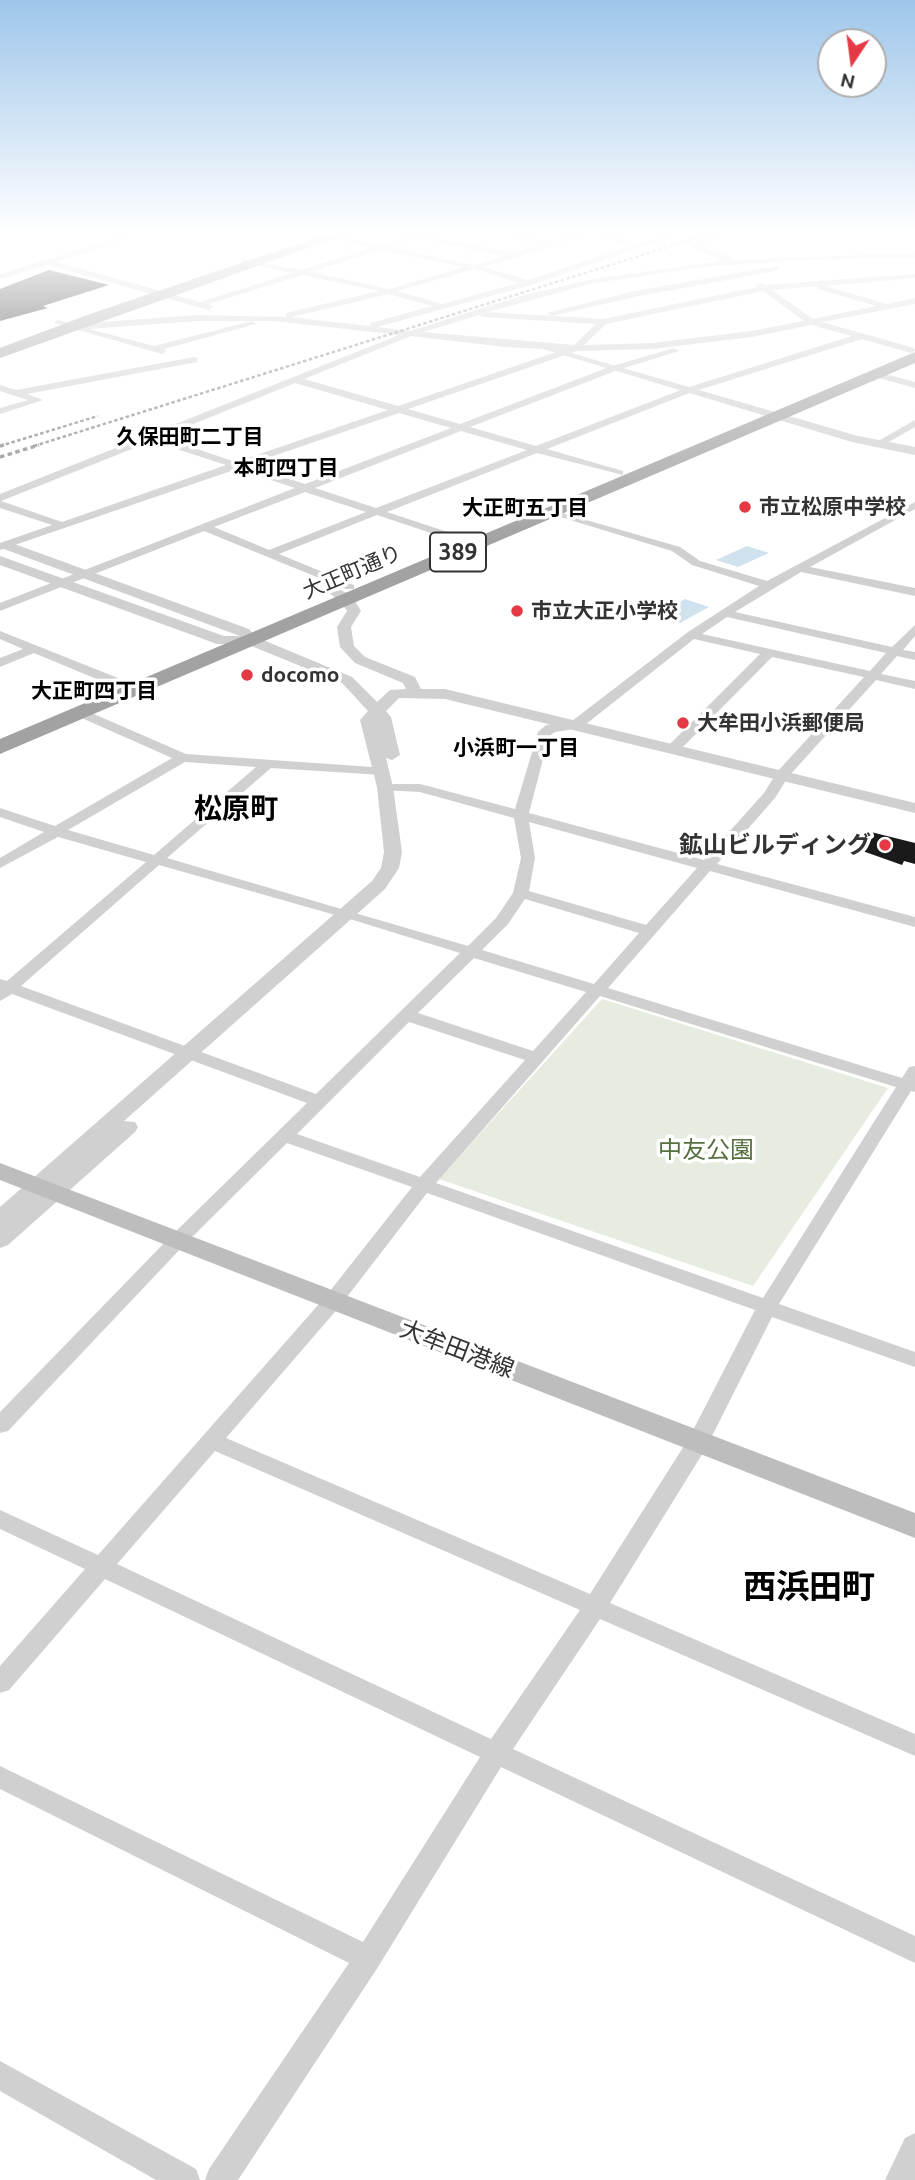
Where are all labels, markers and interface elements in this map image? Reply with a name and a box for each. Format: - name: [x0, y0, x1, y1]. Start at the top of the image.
- north arrow: [817, 28, 887, 98]
- text: N: [838, 69, 857, 94]
- district label: 久保田町二丁目: [117, 424, 263, 450]
- district label: 本町四丁目: [234, 455, 338, 481]
- place label: 市立松原中学校: [759, 494, 906, 520]
- district label: 大正町五丁目: [462, 495, 588, 521]
- marker: 市立松原中学校: [737, 499, 753, 515]
- road number: 389: [430, 532, 486, 572]
- street label: 大正町通り: [299, 540, 405, 604]
- place label: 市立大正小学校: [531, 598, 678, 624]
- marker: 市立大正小学校: [509, 603, 525, 619]
- place label: docomo: [261, 662, 340, 688]
- marker: docomo: [239, 667, 255, 683]
- district label: 大正町四丁目: [31, 678, 157, 704]
- place label: 大牟田小浜郵便局: [697, 710, 865, 736]
- marker: 大牟田小浜郵便局: [675, 715, 691, 731]
- district label: 小浜町一丁目: [453, 735, 579, 761]
- district label: 松原町: [194, 792, 278, 826]
- place label: 鉱山ビルディング: [679, 831, 871, 859]
- marker: 鉱山ビルディング: [877, 837, 893, 853]
- park label: 中友公園: [658, 1136, 754, 1164]
- street label: 大牟田港線: [396, 1314, 518, 1384]
- district label: 西浜田町: [743, 1567, 875, 1607]

